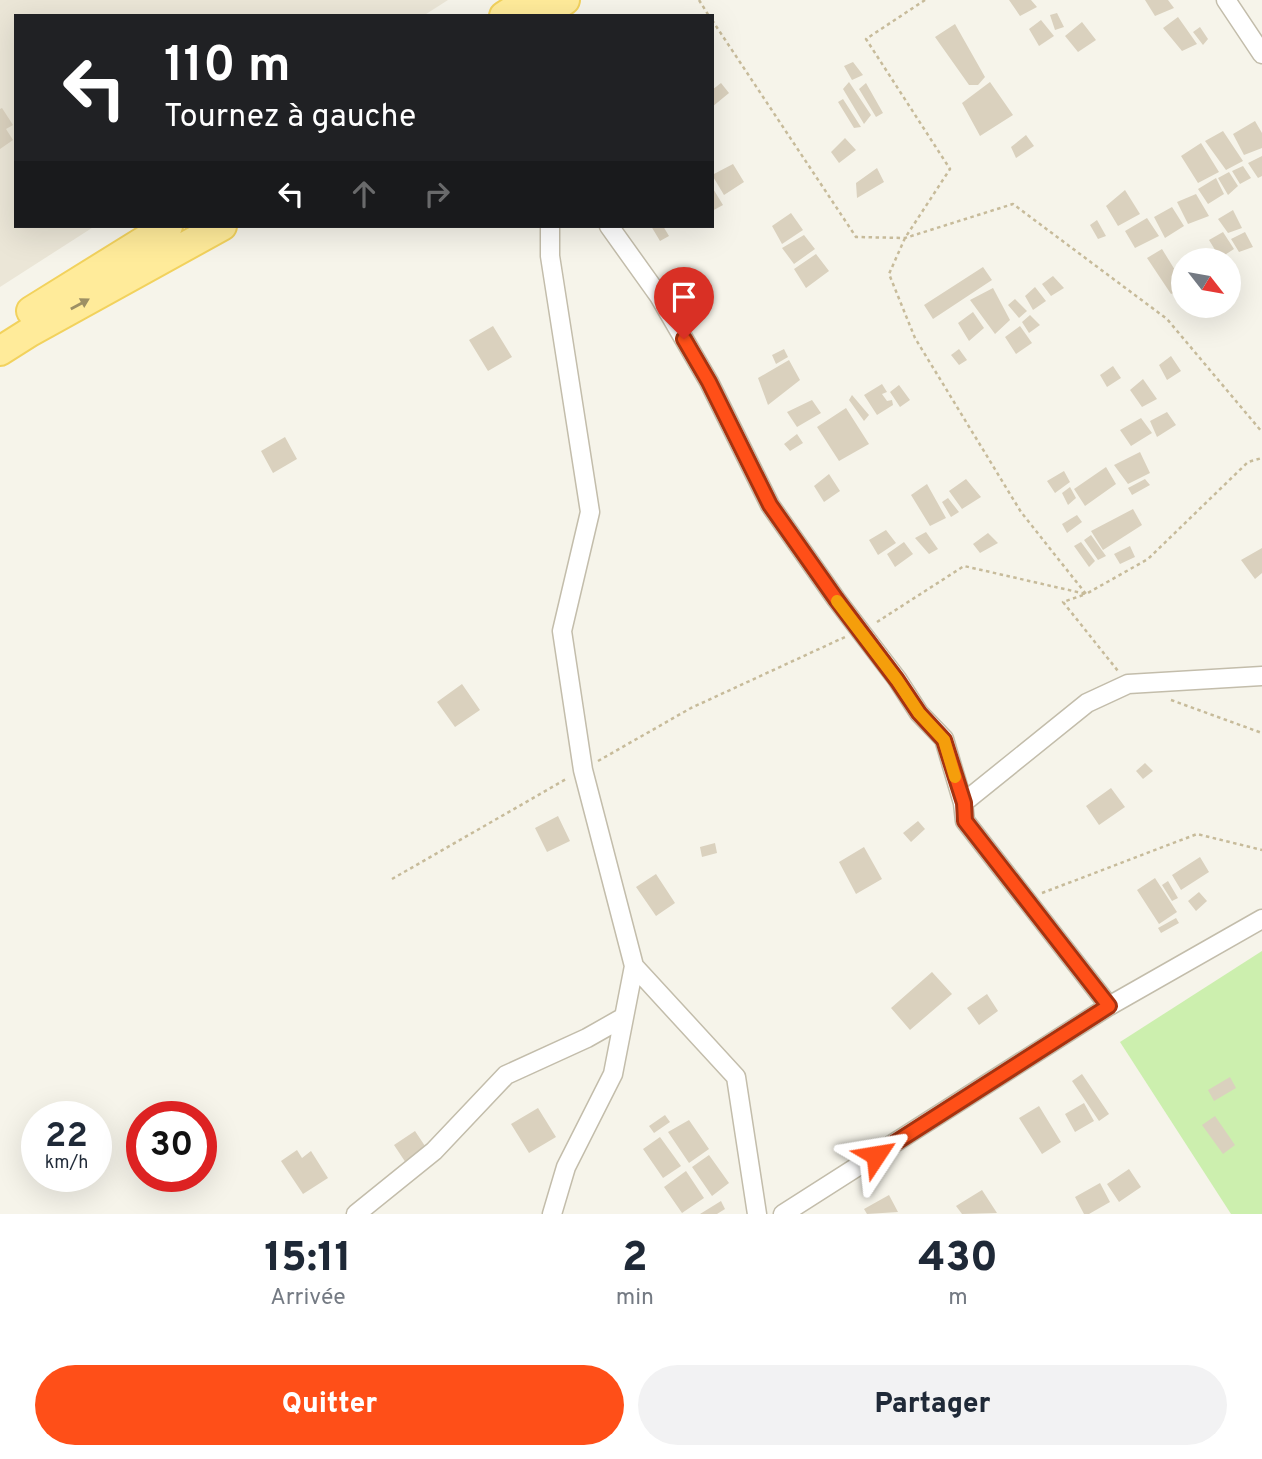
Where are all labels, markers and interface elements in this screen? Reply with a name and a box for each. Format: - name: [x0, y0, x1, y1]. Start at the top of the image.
- text: 110 m: [164, 37, 291, 99]
- icon: left: [49, 42, 140, 133]
- text: Tournez à gauche: [164, 98, 416, 138]
- icon: left: [272, 175, 310, 213]
- icon: ahead: [345, 175, 383, 213]
- icon: right: [418, 175, 456, 213]
- north arrow: [1171, 248, 1241, 318]
- map controls: [1171, 248, 1241, 318]
- pin: [654, 267, 714, 339]
- icon: arrive: [665, 278, 703, 316]
- one-way arrow: [70, 299, 90, 310]
- speed limit sign: 30: [126, 1101, 217, 1192]
- text: 22: [45, 1115, 88, 1159]
- position arrow: [839, 1118, 913, 1192]
- text: km/h: [45, 1152, 88, 1175]
- text: 15:11: [264, 1233, 352, 1286]
- text: 2: [622, 1233, 648, 1286]
- text: 430: [918, 1233, 998, 1286]
- text: Arrivée: [270, 1284, 346, 1313]
- text: min: [616, 1284, 654, 1313]
- text: m: [948, 1284, 968, 1313]
- button: Quitter: [35, 1365, 624, 1445]
- button: Partager: [638, 1365, 1227, 1445]

